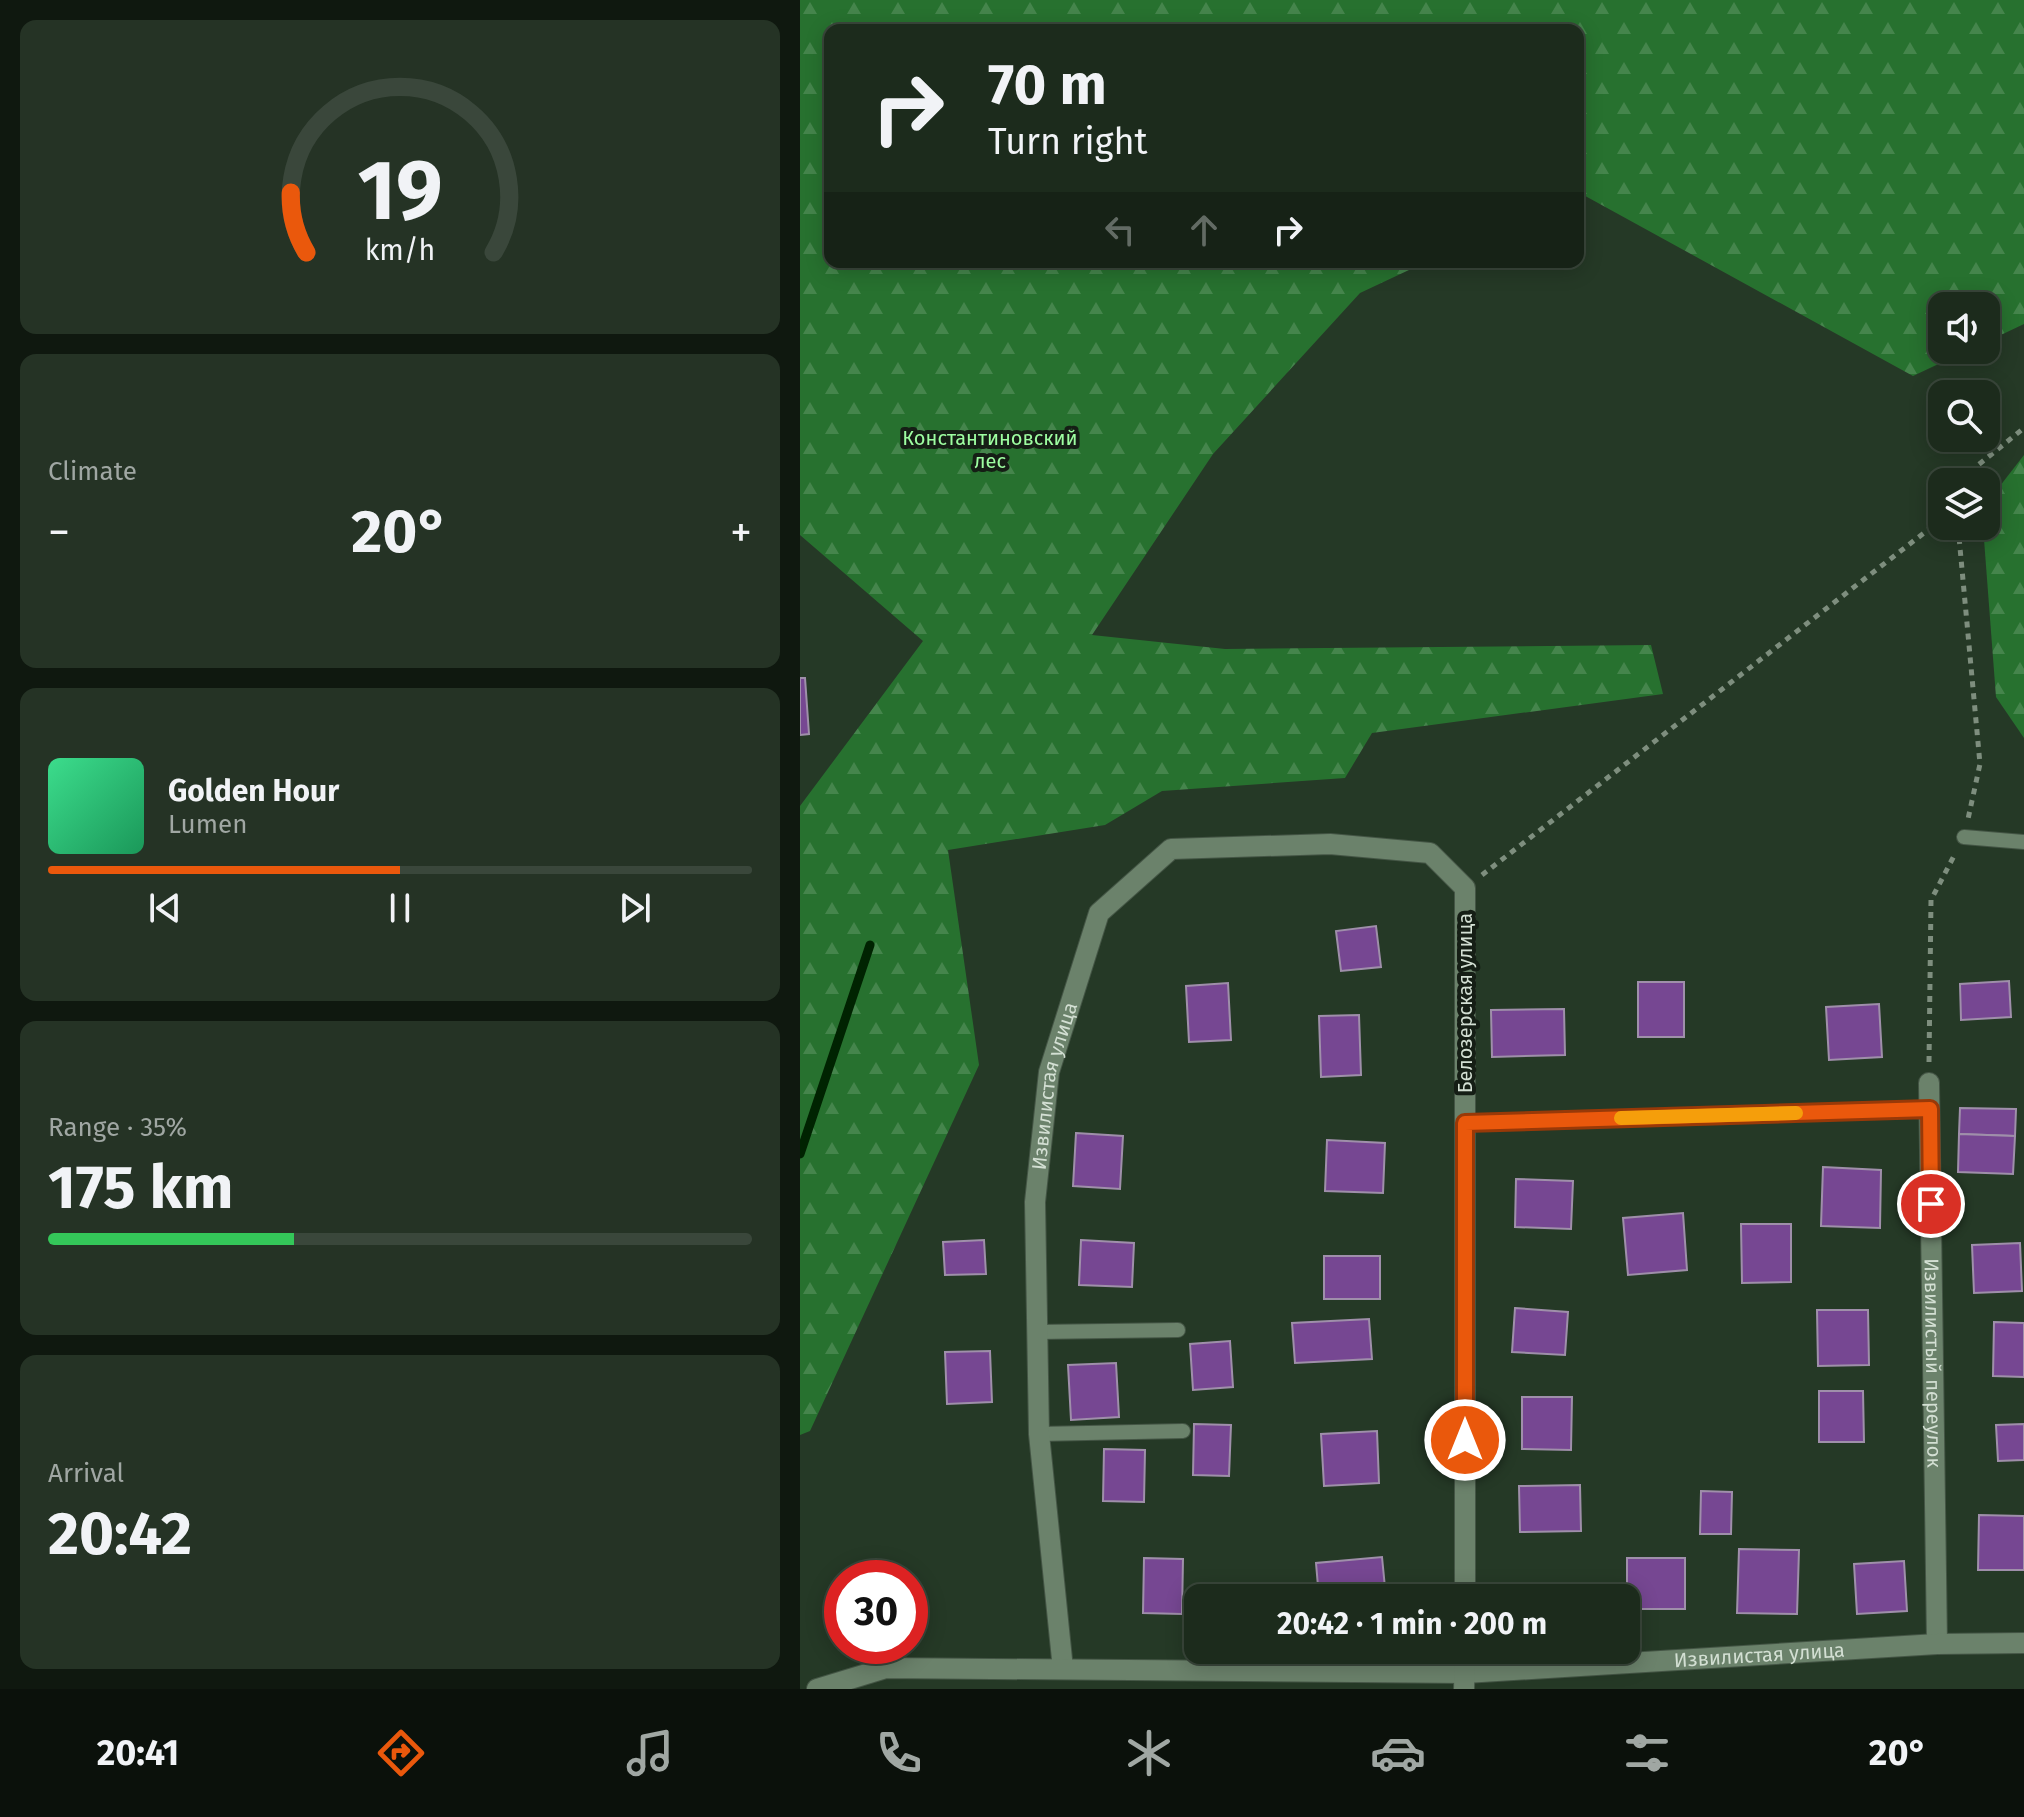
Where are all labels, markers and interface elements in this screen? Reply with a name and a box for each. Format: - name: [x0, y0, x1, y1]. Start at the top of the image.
- text: 70 m: [988, 52, 1107, 119]
- icon: right: [856, 56, 960, 160]
- text: Turn right: [988, 120, 1148, 164]
- text: 19: [357, 140, 443, 240]
- icon: left: [1098, 208, 1142, 252]
- icon: ahead: [1182, 208, 1226, 252]
- icon: right: [1266, 208, 1310, 252]
- text: km/h: [365, 233, 435, 268]
- map controls: [1928, 292, 2000, 540]
- button: sound: [1928, 292, 2000, 364]
- button: search: [1928, 380, 2000, 452]
- park label: Константиновский лес: [902, 426, 1078, 473]
- text: Climate: [48, 456, 137, 487]
- button: layers: [1928, 468, 2000, 540]
- text: 20°: [351, 496, 449, 568]
- text: −: [48, 506, 70, 559]
- text: +: [730, 506, 752, 559]
- text: Golden Hour: [168, 773, 339, 809]
- text: Lumen: [168, 809, 247, 840]
- icon: previous: [143, 886, 187, 930]
- icon: pause: [378, 886, 422, 930]
- icon: next: [613, 886, 657, 930]
- street label: Белозерская улица: [1453, 913, 1477, 1093]
- street label: Извилистая улица: [1027, 999, 1082, 1171]
- text: Range · 35%: [48, 1112, 187, 1143]
- text: 175 km: [48, 1152, 233, 1224]
- pin: [1897, 1170, 1965, 1238]
- icon: arrive: [1909, 1182, 1953, 1226]
- street label: Извилистый переулок: [1919, 1258, 1946, 1469]
- position arrow: [1423, 1398, 1507, 1482]
- text: Arrival: [48, 1458, 124, 1489]
- text: 20:42: [48, 1498, 192, 1570]
- speed limit sign: 30: [824, 1560, 928, 1664]
- text: 20:42 · 1 min · 200 m: [1277, 1606, 1547, 1642]
- street label: Извилистая улица: [1673, 1638, 1846, 1672]
- icon: directions: [373, 1725, 429, 1781]
- icon: music: [622, 1725, 678, 1781]
- icon: phone: [871, 1725, 927, 1781]
- icon: climate: [1121, 1725, 1177, 1781]
- icon: car: [1370, 1725, 1426, 1781]
- icon: filters: [1619, 1725, 1675, 1781]
- text: 20:41: [97, 1731, 179, 1775]
- text: 20°: [1869, 1731, 1927, 1775]

